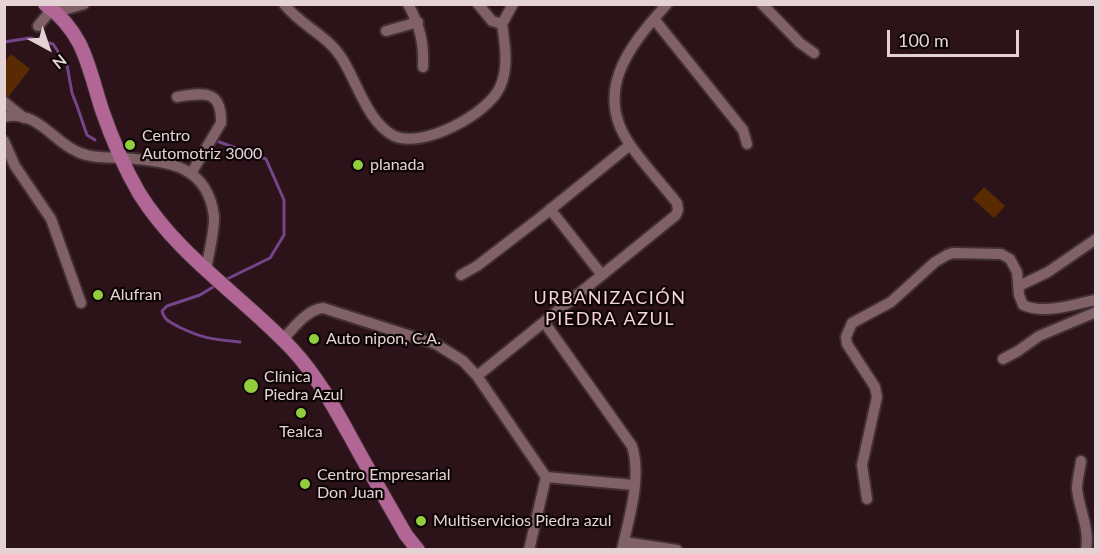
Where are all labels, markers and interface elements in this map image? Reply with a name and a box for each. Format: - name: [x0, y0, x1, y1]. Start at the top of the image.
- north arrow: [18, 18, 78, 78]
- scale bar: [890, 18, 1022, 56]
- text: 100 m: [898, 29, 949, 51]
- text: N: [49, 51, 71, 73]
- place label: Centro Automotriz 3000: [142, 126, 262, 164]
- marker: Centro Automotriz 3000: [123, 138, 137, 152]
- place label: planada: [370, 155, 424, 175]
- marker: planada: [351, 158, 365, 172]
- place label: Alufran: [110, 285, 162, 305]
- district label: URBANIZACIÓN PIEDRA AZUL: [534, 287, 686, 330]
- marker: Alufran: [91, 288, 105, 302]
- place label: Auto nipon, C.A.: [326, 329, 441, 349]
- marker: Auto nipon, C.A.: [307, 332, 321, 346]
- place label: Clínica Piedra Azul: [264, 367, 343, 405]
- marker: Clínica Piedra Azul: [242, 377, 260, 395]
- marker: Tealca: [294, 406, 308, 420]
- place label: Tealca: [279, 422, 323, 442]
- place label: Centro Empresarial Don Juan: [317, 465, 451, 503]
- marker: Centro Empresarial Don Juan: [298, 477, 312, 491]
- place label: Multiservicios Piedra azul: [433, 511, 612, 531]
- marker: Multiservicios Piedra azul: [414, 514, 428, 528]

